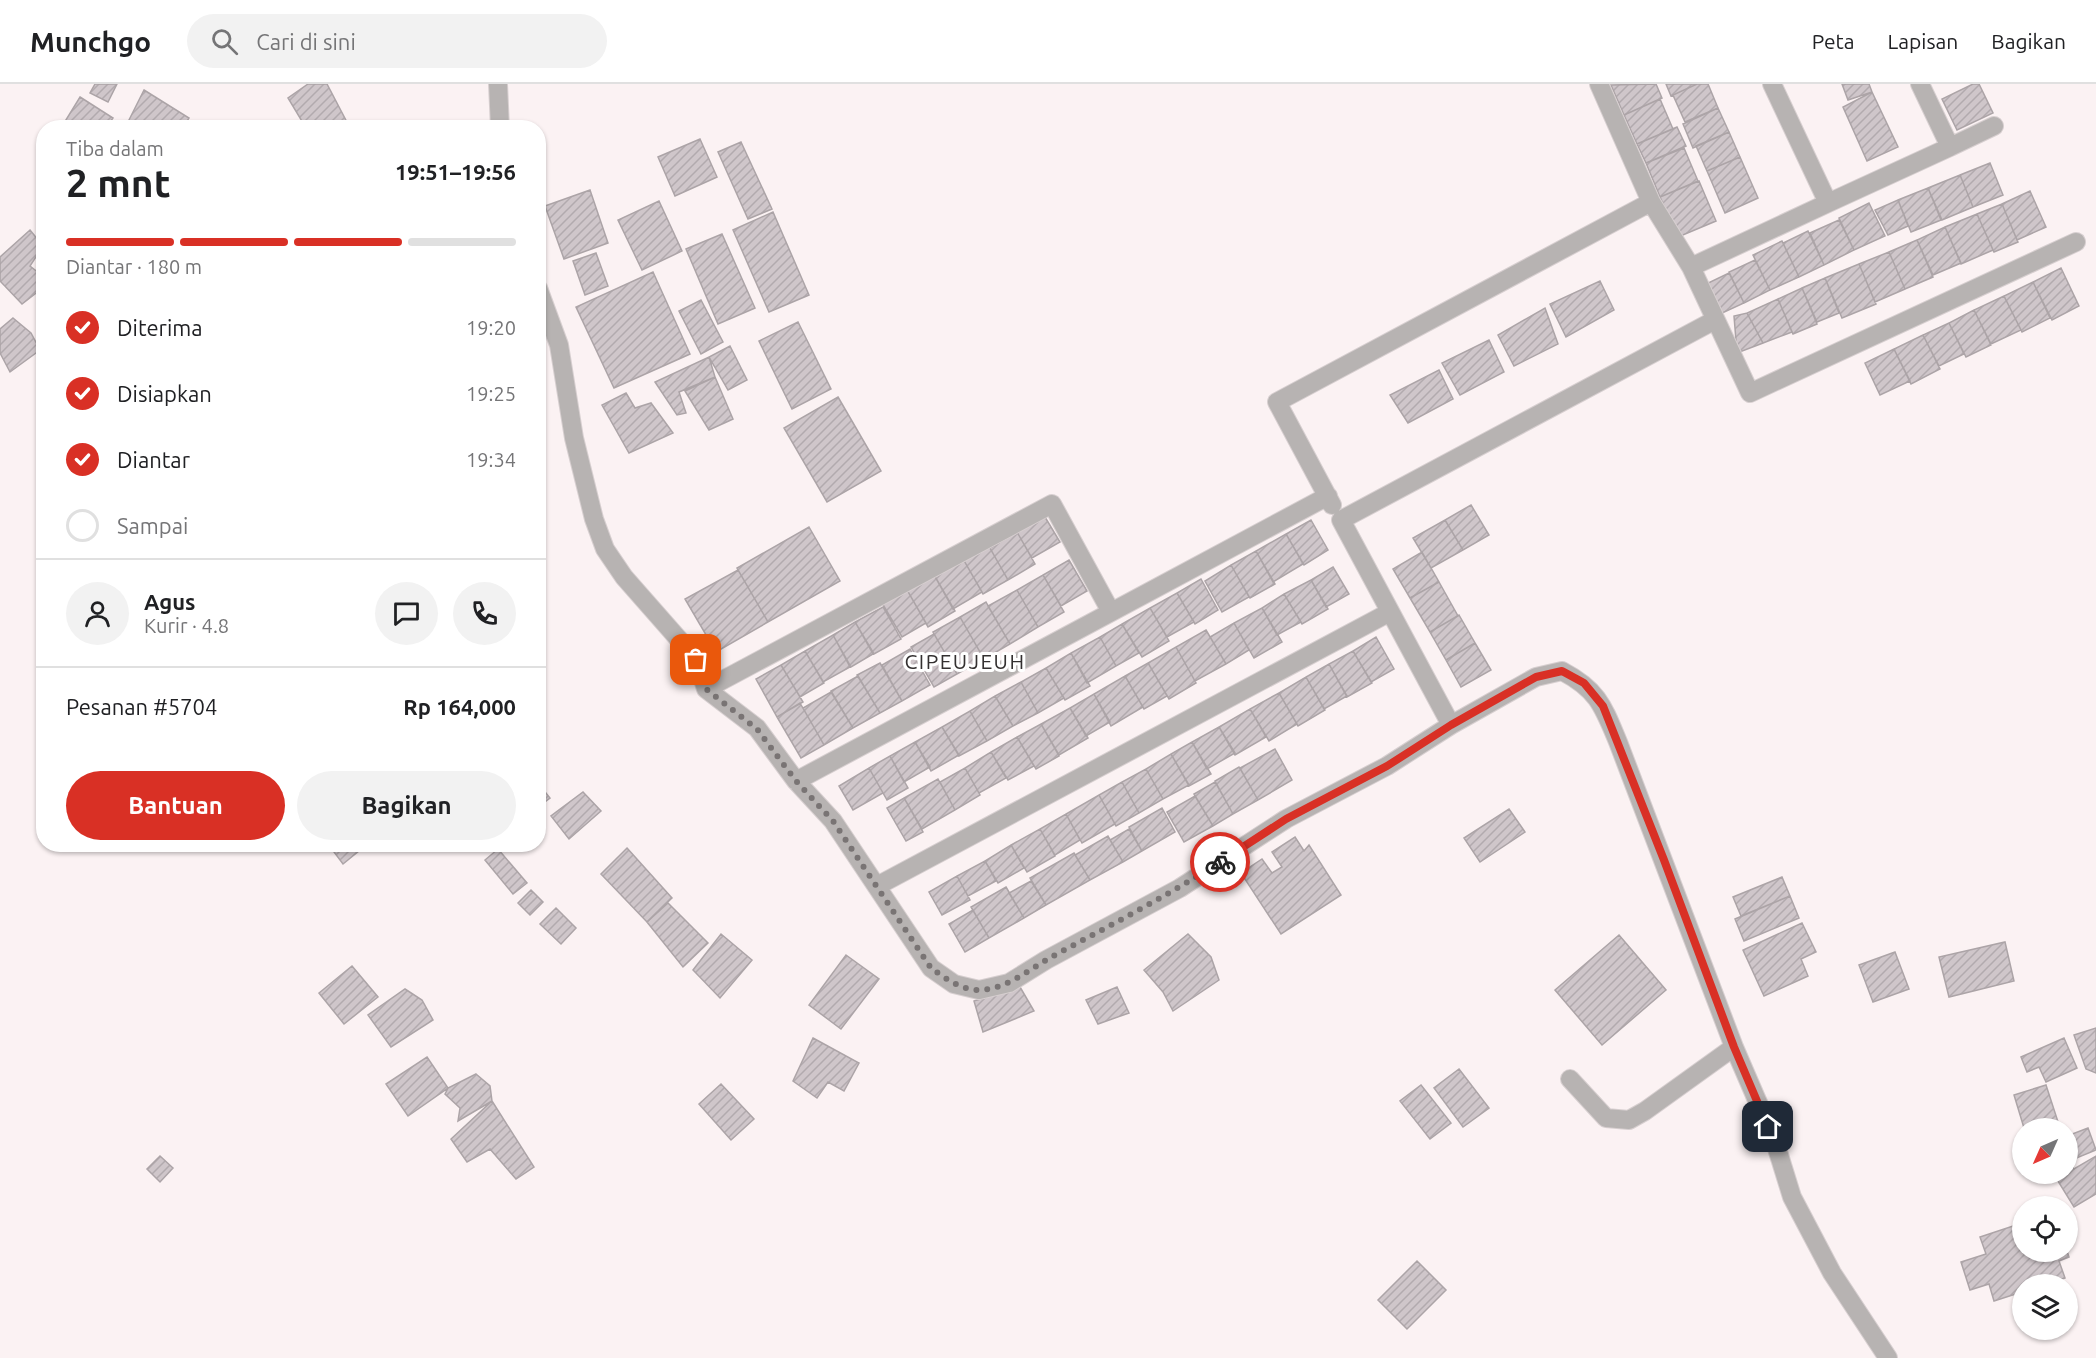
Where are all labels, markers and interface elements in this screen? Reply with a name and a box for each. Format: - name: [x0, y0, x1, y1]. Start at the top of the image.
- search box: [187, 14, 607, 68]
- icon: search: [208, 25, 241, 58]
- text: Munchgo: [30, 26, 151, 57]
- text: Cari di sini: [256, 29, 356, 54]
- text: Peta: [1812, 29, 1855, 53]
- text: Lapisan: [1888, 29, 1958, 53]
- text: Bagikan: [1991, 29, 2066, 53]
- text: Tiba dalam: [66, 137, 164, 160]
- text: 19:51–19:56: [395, 159, 516, 184]
- text: 2 mnt: [66, 161, 170, 204]
- text: Diantar · 180 m: [66, 255, 202, 278]
- icon: check: [66, 311, 99, 344]
- text: Diterima: [117, 315, 203, 340]
- text: 19:20: [466, 316, 516, 339]
- icon: check: [66, 377, 99, 410]
- text: Disiapkan: [117, 381, 212, 406]
- text: 19:25: [466, 382, 516, 405]
- icon: check: [66, 443, 99, 476]
- text: Diantar: [117, 447, 190, 472]
- text: 19:34: [466, 448, 516, 471]
- text: Sampai: [117, 513, 188, 538]
- button: person: [66, 582, 129, 645]
- button: chat: [375, 582, 438, 645]
- button: phone: [453, 582, 516, 645]
- text: Agus: [144, 589, 196, 614]
- text: Kurir · 4.8: [144, 614, 229, 637]
- pin: [670, 634, 721, 685]
- icon: bag: [679, 643, 712, 676]
- district label: CIPEUJEUH: [904, 649, 1026, 673]
- text: Pesanan #5704: [66, 694, 217, 719]
- text: Rp 164,000: [403, 694, 516, 719]
- button: Bantuan: [66, 771, 285, 840]
- button: Bagikan: [297, 771, 516, 840]
- courier: [1190, 832, 1250, 892]
- icon: bike: [1204, 846, 1237, 879]
- pin: [1742, 1101, 1793, 1152]
- icon: home: [1751, 1110, 1784, 1143]
- north arrow: [2012, 1118, 2078, 1184]
- map controls: [2012, 1118, 2078, 1340]
- button: locate: [2012, 1196, 2078, 1262]
- button: layers: [2012, 1274, 2078, 1340]

